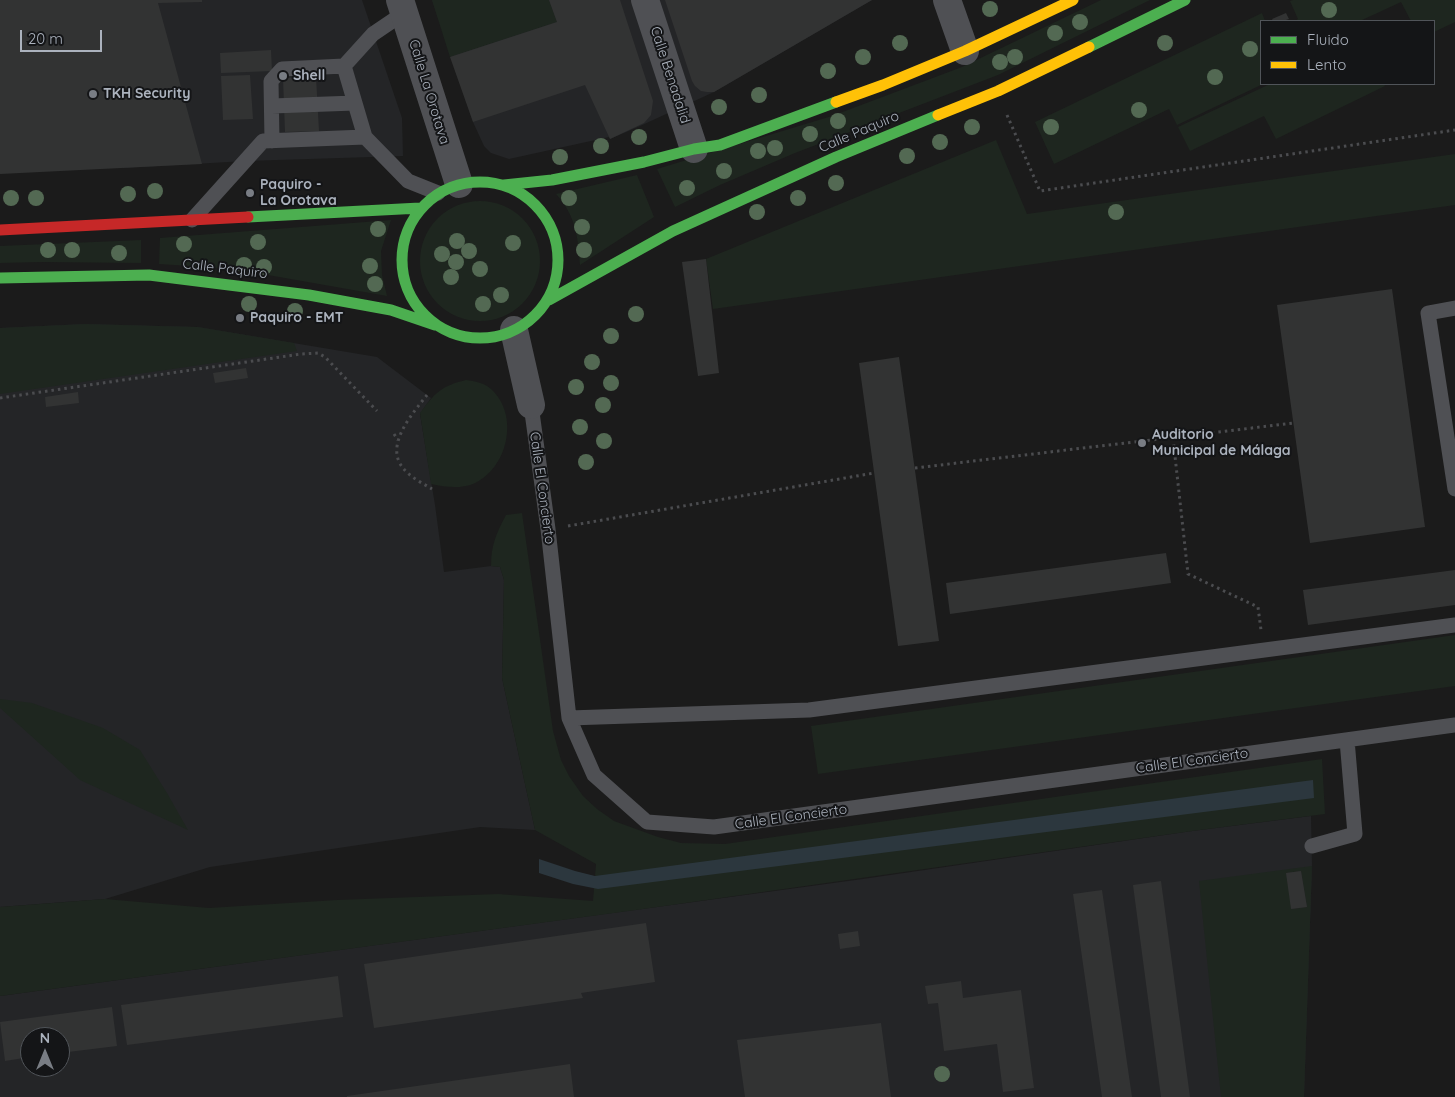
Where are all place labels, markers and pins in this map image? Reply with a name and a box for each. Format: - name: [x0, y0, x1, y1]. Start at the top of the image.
- place label: Shell: [293, 68, 325, 84]
- marker: Shell: [277, 70, 289, 82]
- place label: TKH Security: [103, 86, 190, 102]
- marker: TKH Security: [87, 88, 99, 100]
- place label: Paquiro - La Orotava: [260, 177, 337, 210]
- marker: Paquiro - La Orotava: [244, 187, 256, 199]
- place label: Paquiro - EMT: [250, 310, 344, 326]
- marker: Paquiro - EMT: [234, 312, 246, 324]
- place label: Auditorio Municipal de Málaga: [1152, 427, 1291, 460]
- marker: Auditorio Municipal de Málaga: [1136, 437, 1148, 449]

